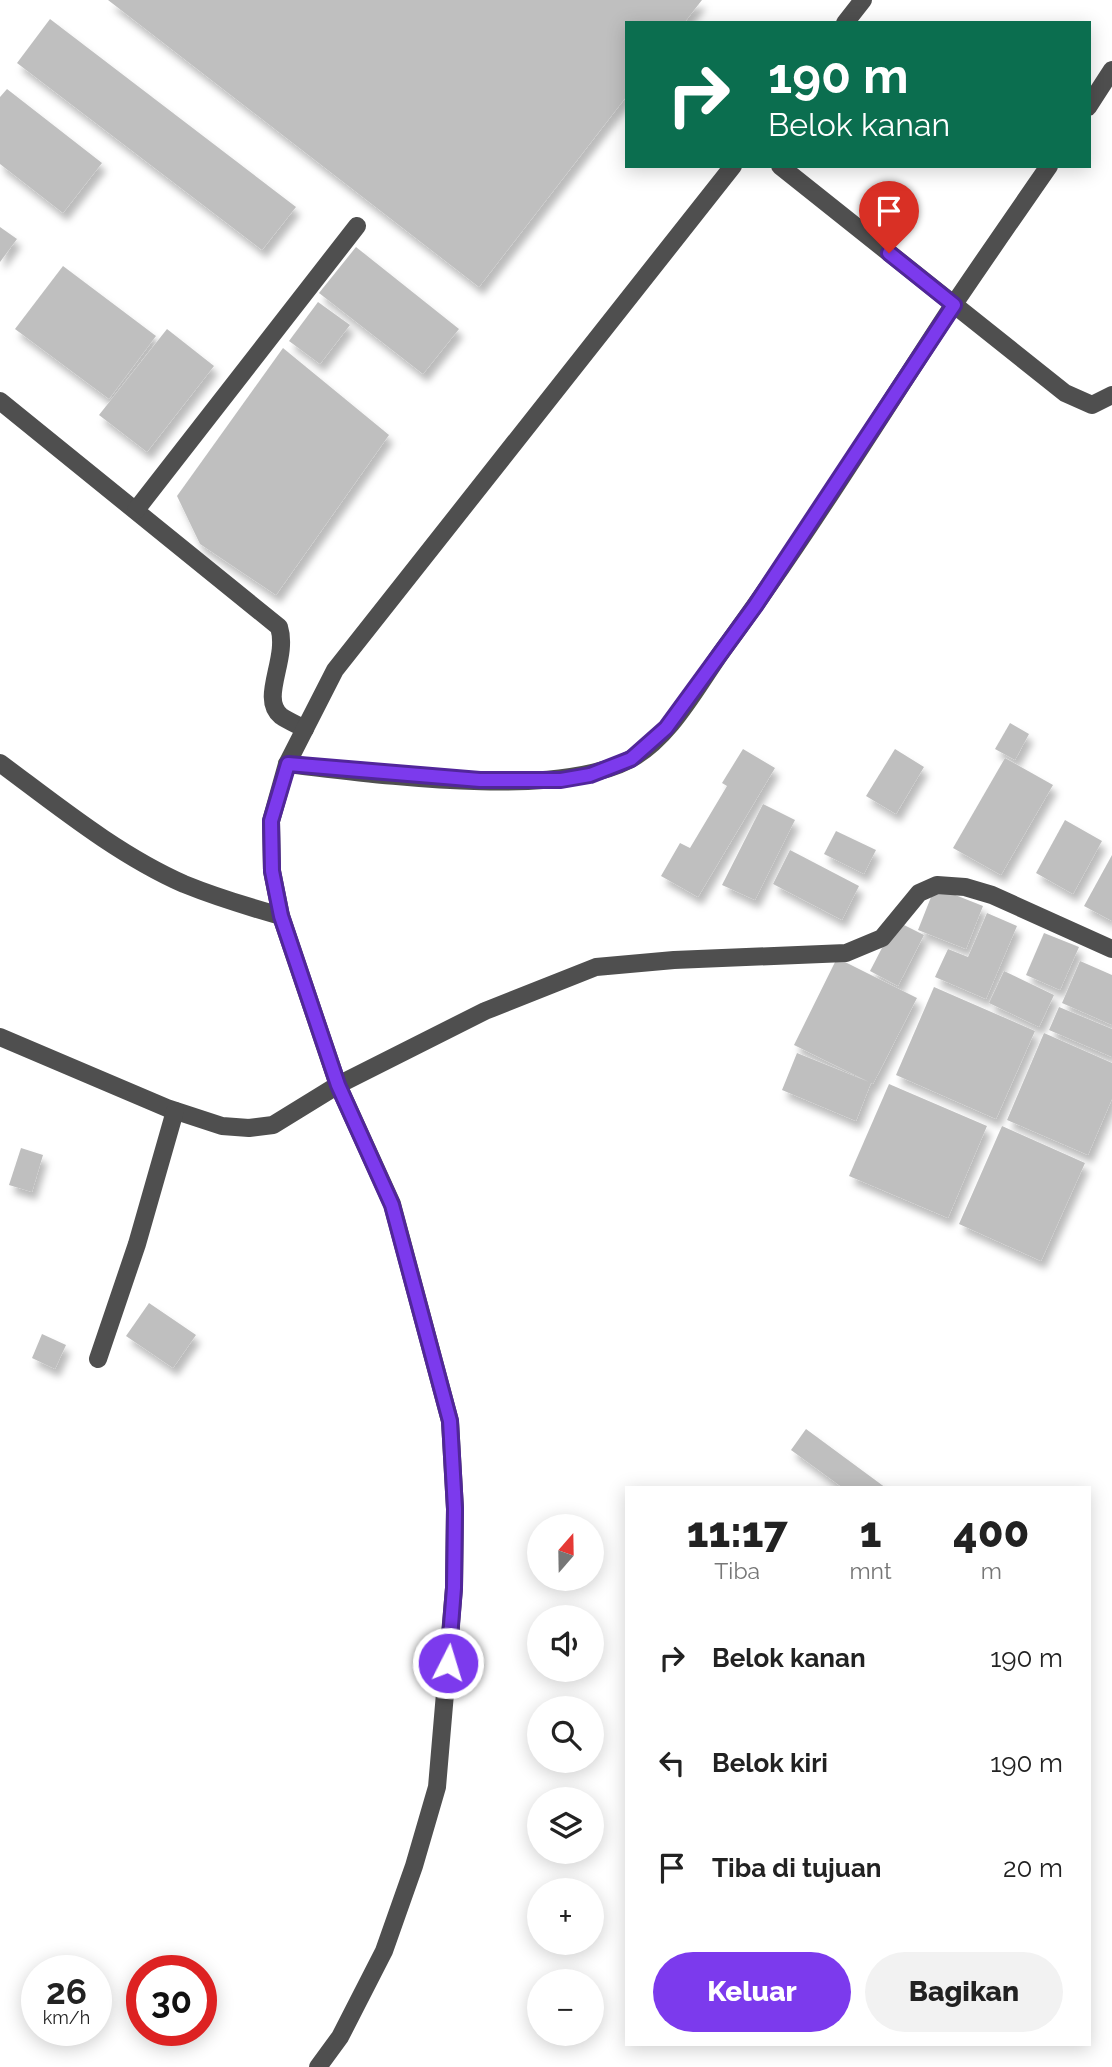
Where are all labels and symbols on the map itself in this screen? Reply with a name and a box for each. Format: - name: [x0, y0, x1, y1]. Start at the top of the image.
- pin: [859, 181, 919, 253]
- north arrow: [527, 1514, 604, 1591]
- position arrow: [411, 1626, 485, 1700]
- speed limit sign: 30: [126, 1955, 217, 2046]

